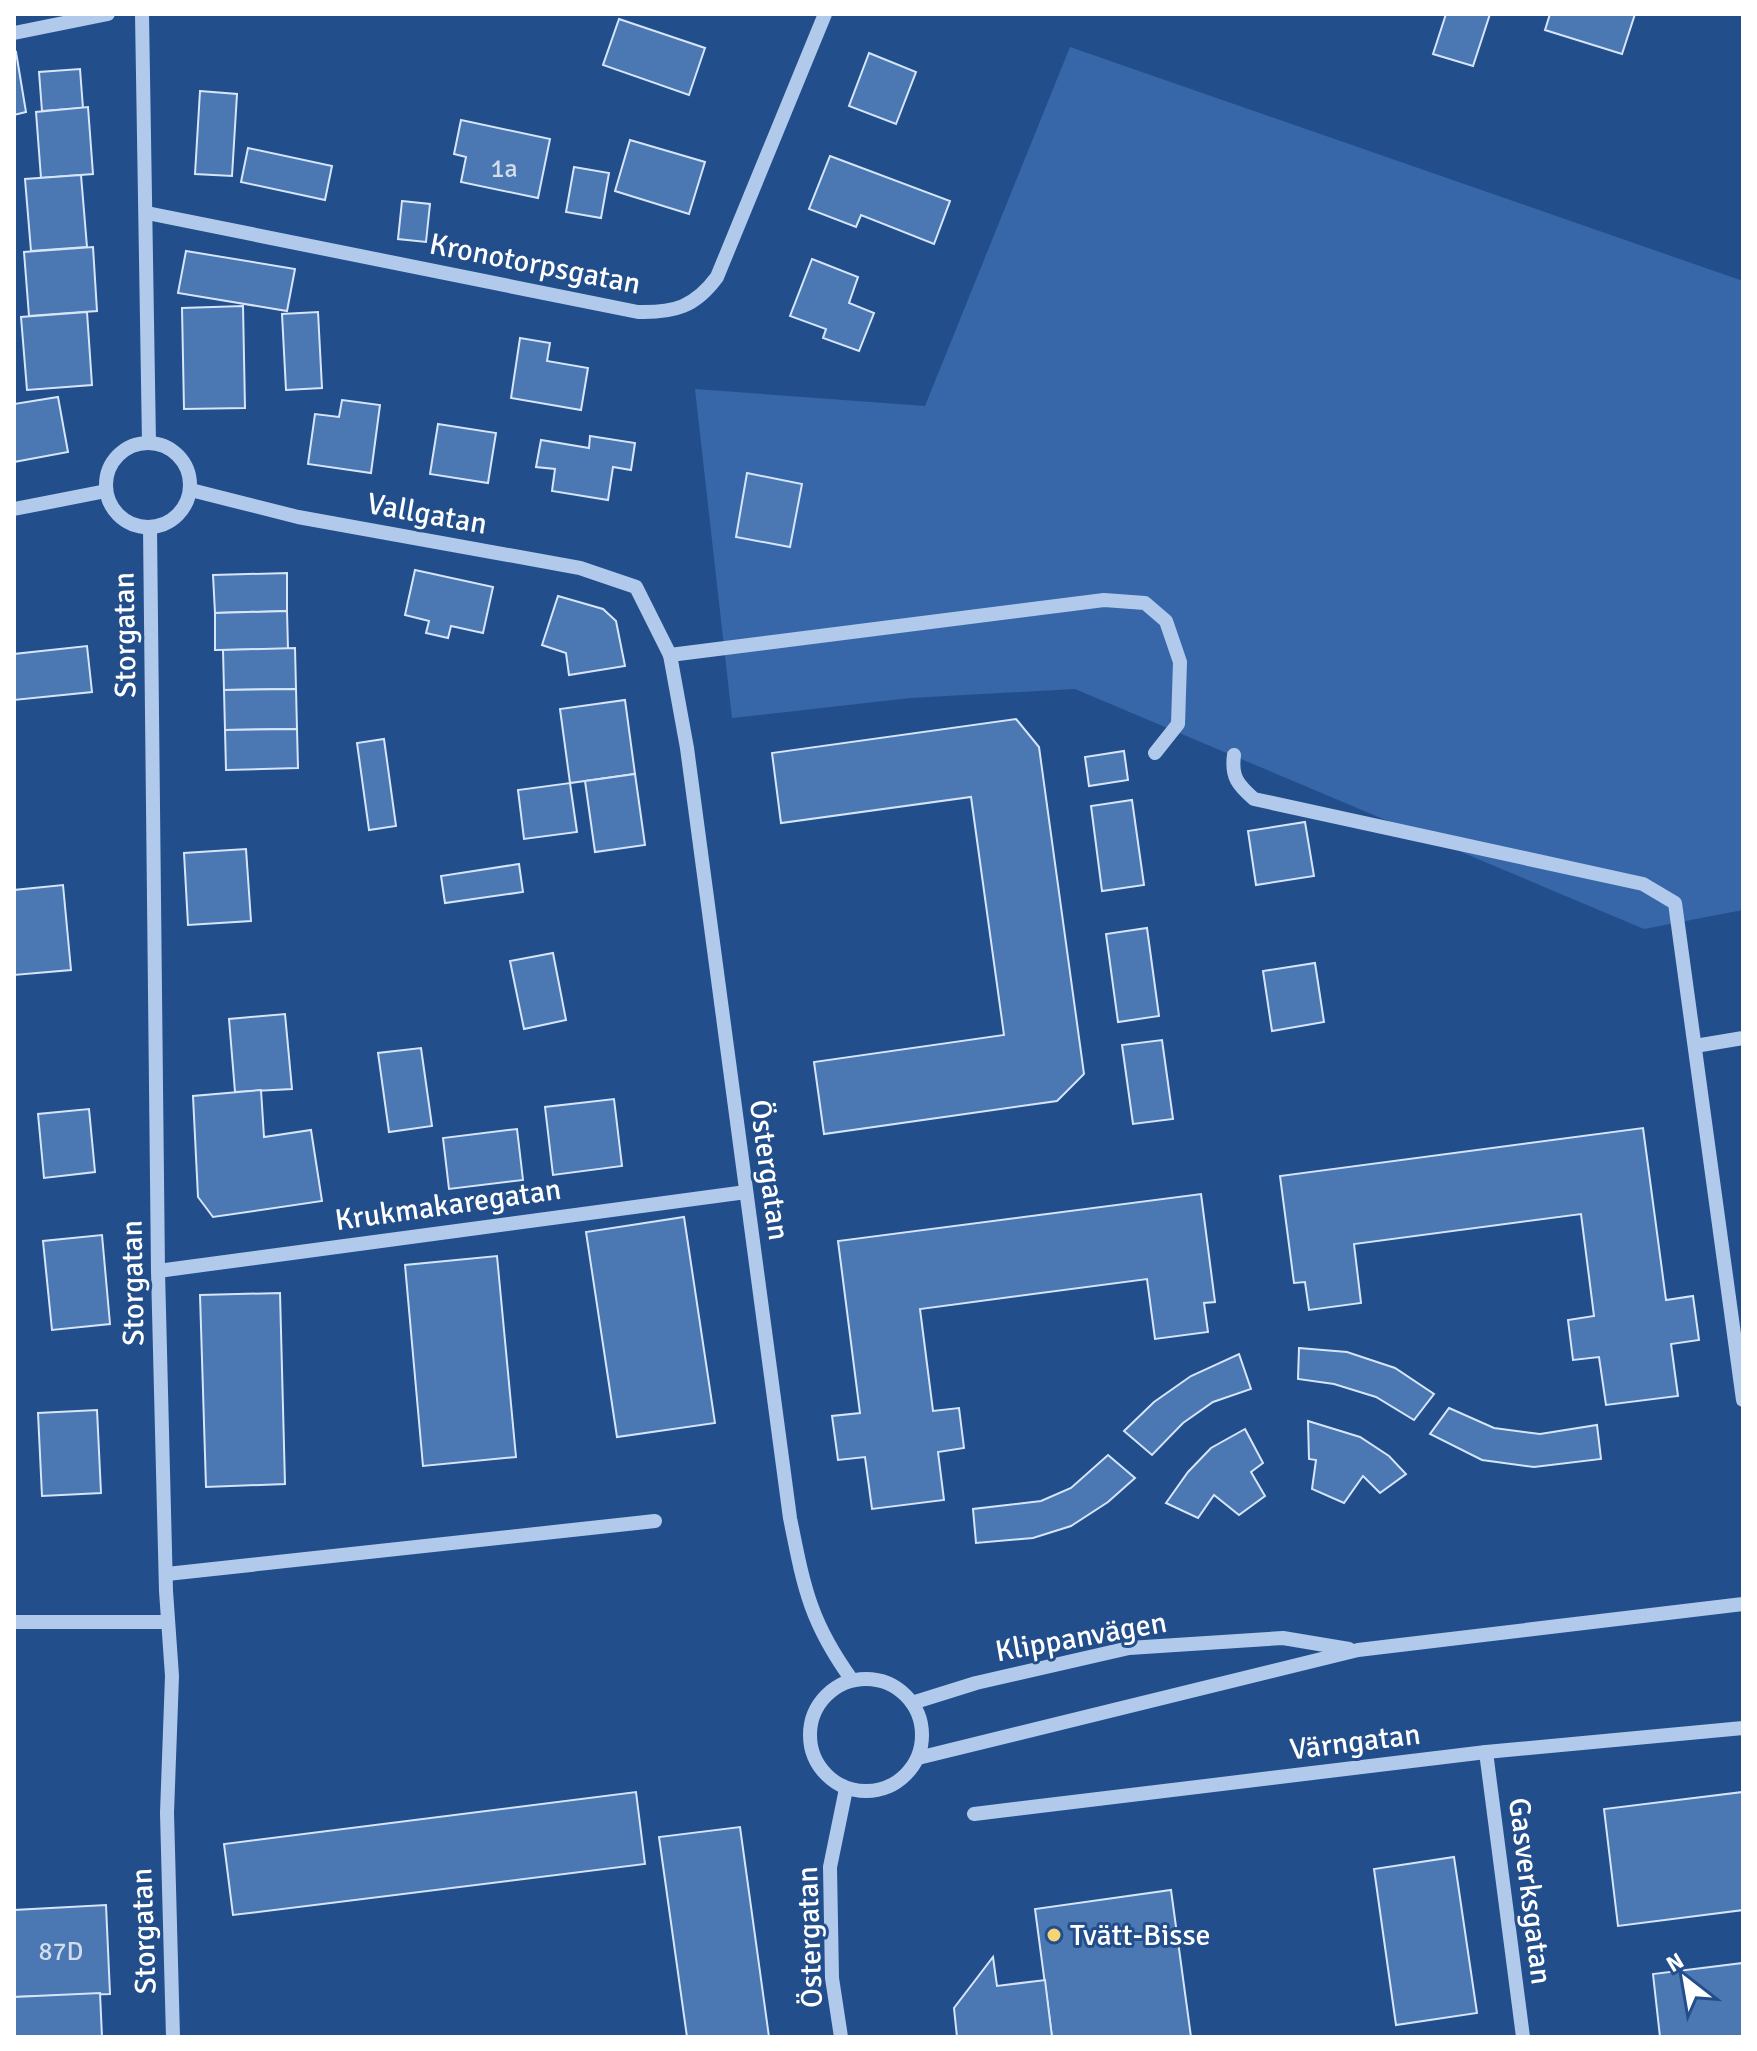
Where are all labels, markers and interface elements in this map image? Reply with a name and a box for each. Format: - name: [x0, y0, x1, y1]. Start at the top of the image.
- house number: 1a: [490, 153, 518, 185]
- street label: Kronotorpsgatan: [426, 225, 644, 303]
- street label: Vallgatan: [364, 485, 490, 543]
- street label: Storgatan: [105, 572, 145, 698]
- street label: Östergatan: [741, 1097, 797, 1243]
- street label: Krukmakaregatan: [333, 1171, 563, 1239]
- street label: Storgatan: [113, 1220, 153, 1346]
- street label: Klippanvägen: [992, 1604, 1170, 1670]
- street label: Värngatan: [1287, 1716, 1423, 1768]
- street label: Gasverksgatan: [1500, 1795, 1560, 1987]
- street label: Östergatan: [789, 1866, 831, 2008]
- street label: Storgatan: [123, 1867, 165, 1995]
- place label: Tvätt-Bisse: [1070, 1917, 1211, 1954]
- marker: Tvätt-Bisse: [1045, 1926, 1063, 1944]
- house number: 87D: [39, 1936, 83, 1968]
- north arrow: [1645, 1939, 1725, 2019]
- text: N: [1661, 1947, 1688, 1978]

